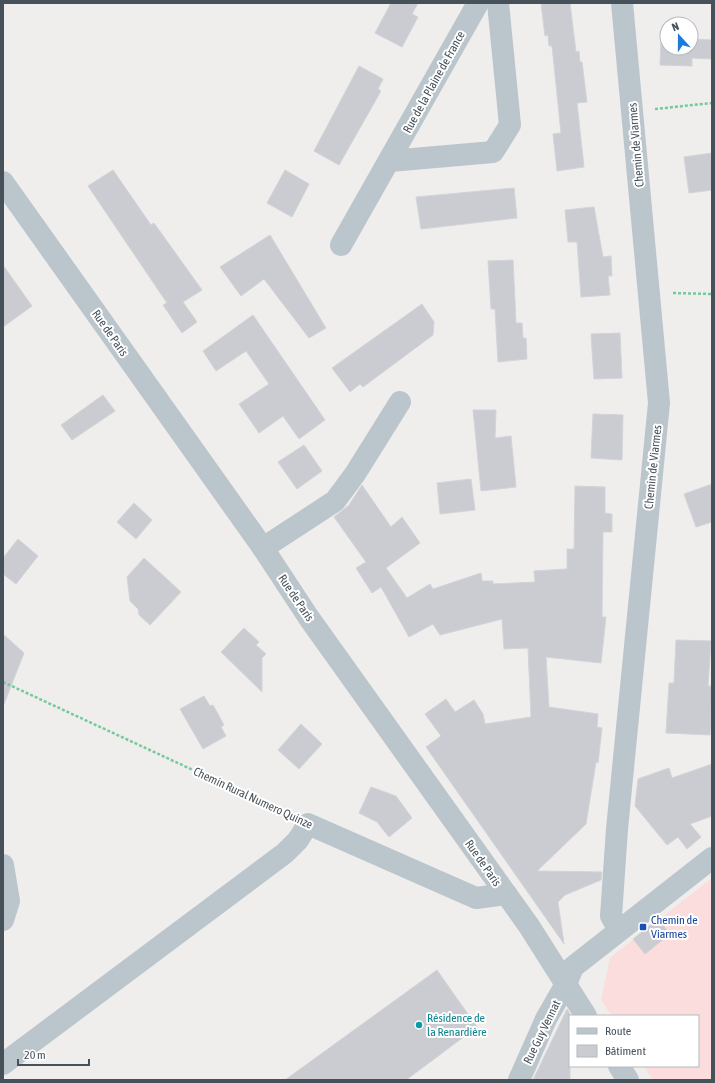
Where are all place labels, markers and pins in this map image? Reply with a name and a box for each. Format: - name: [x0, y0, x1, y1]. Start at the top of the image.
- place label: Chemin de Viarmes: [651, 913, 698, 941]
- marker: Chemin de Viarmes: [638, 922, 648, 932]
- place label: Résidence de la Renardière: [427, 1011, 487, 1039]
- marker: Résidence de la Renardière: [414, 1020, 424, 1030]

